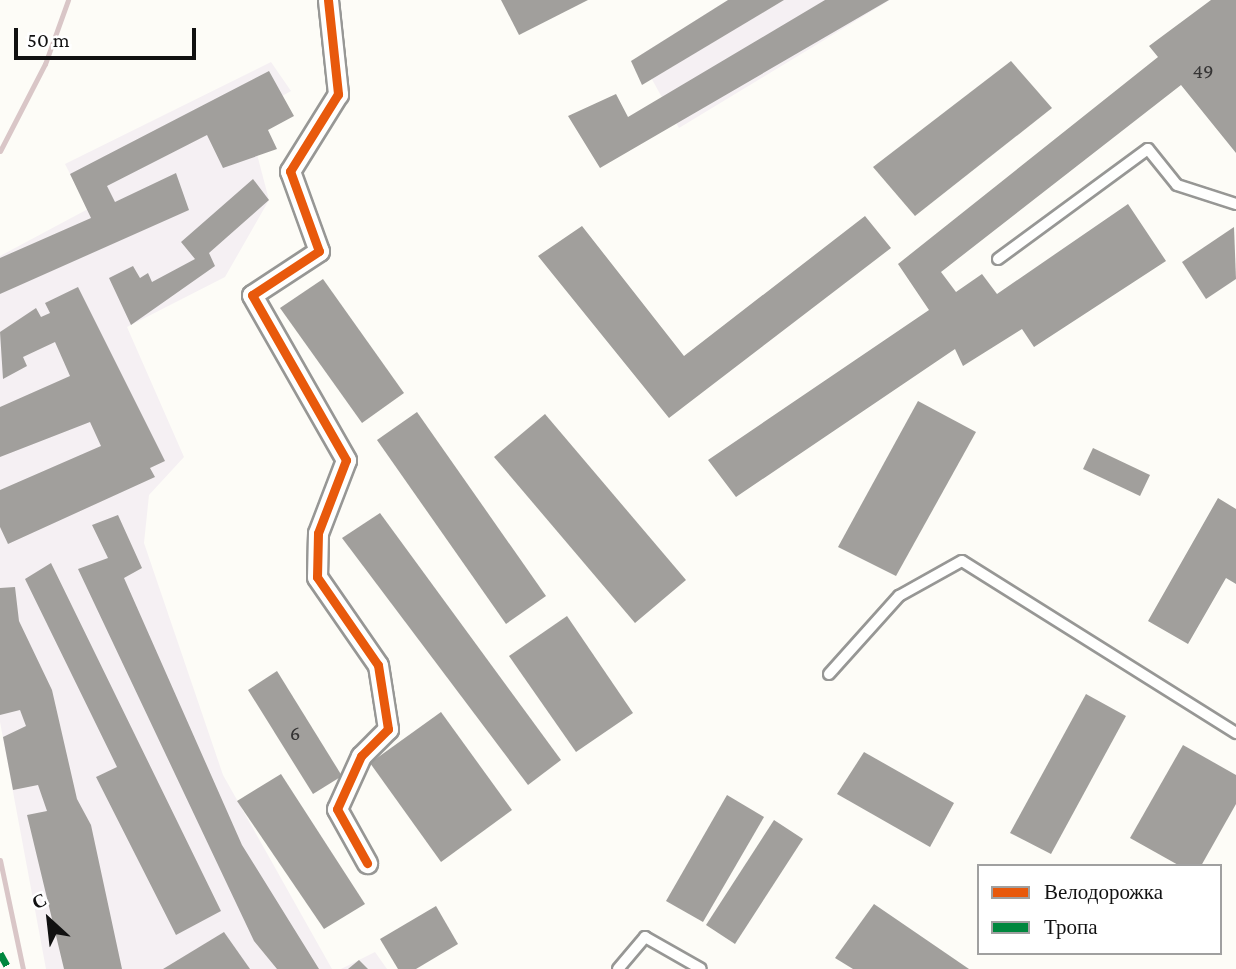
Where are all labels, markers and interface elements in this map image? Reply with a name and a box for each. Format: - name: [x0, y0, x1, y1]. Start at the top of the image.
- scale bar: [18, 14, 200, 58]
- text: 50 m: [27, 28, 70, 52]
- house number: 49: [1192, 58, 1214, 84]
- house number: 6: [290, 720, 300, 746]
- legend: [977, 864, 1222, 955]
- text: Велодорожка: [1044, 880, 1163, 904]
- north arrow: [14, 885, 84, 955]
- text: С: [28, 888, 50, 913]
- text: Тропа: [1044, 915, 1098, 939]

